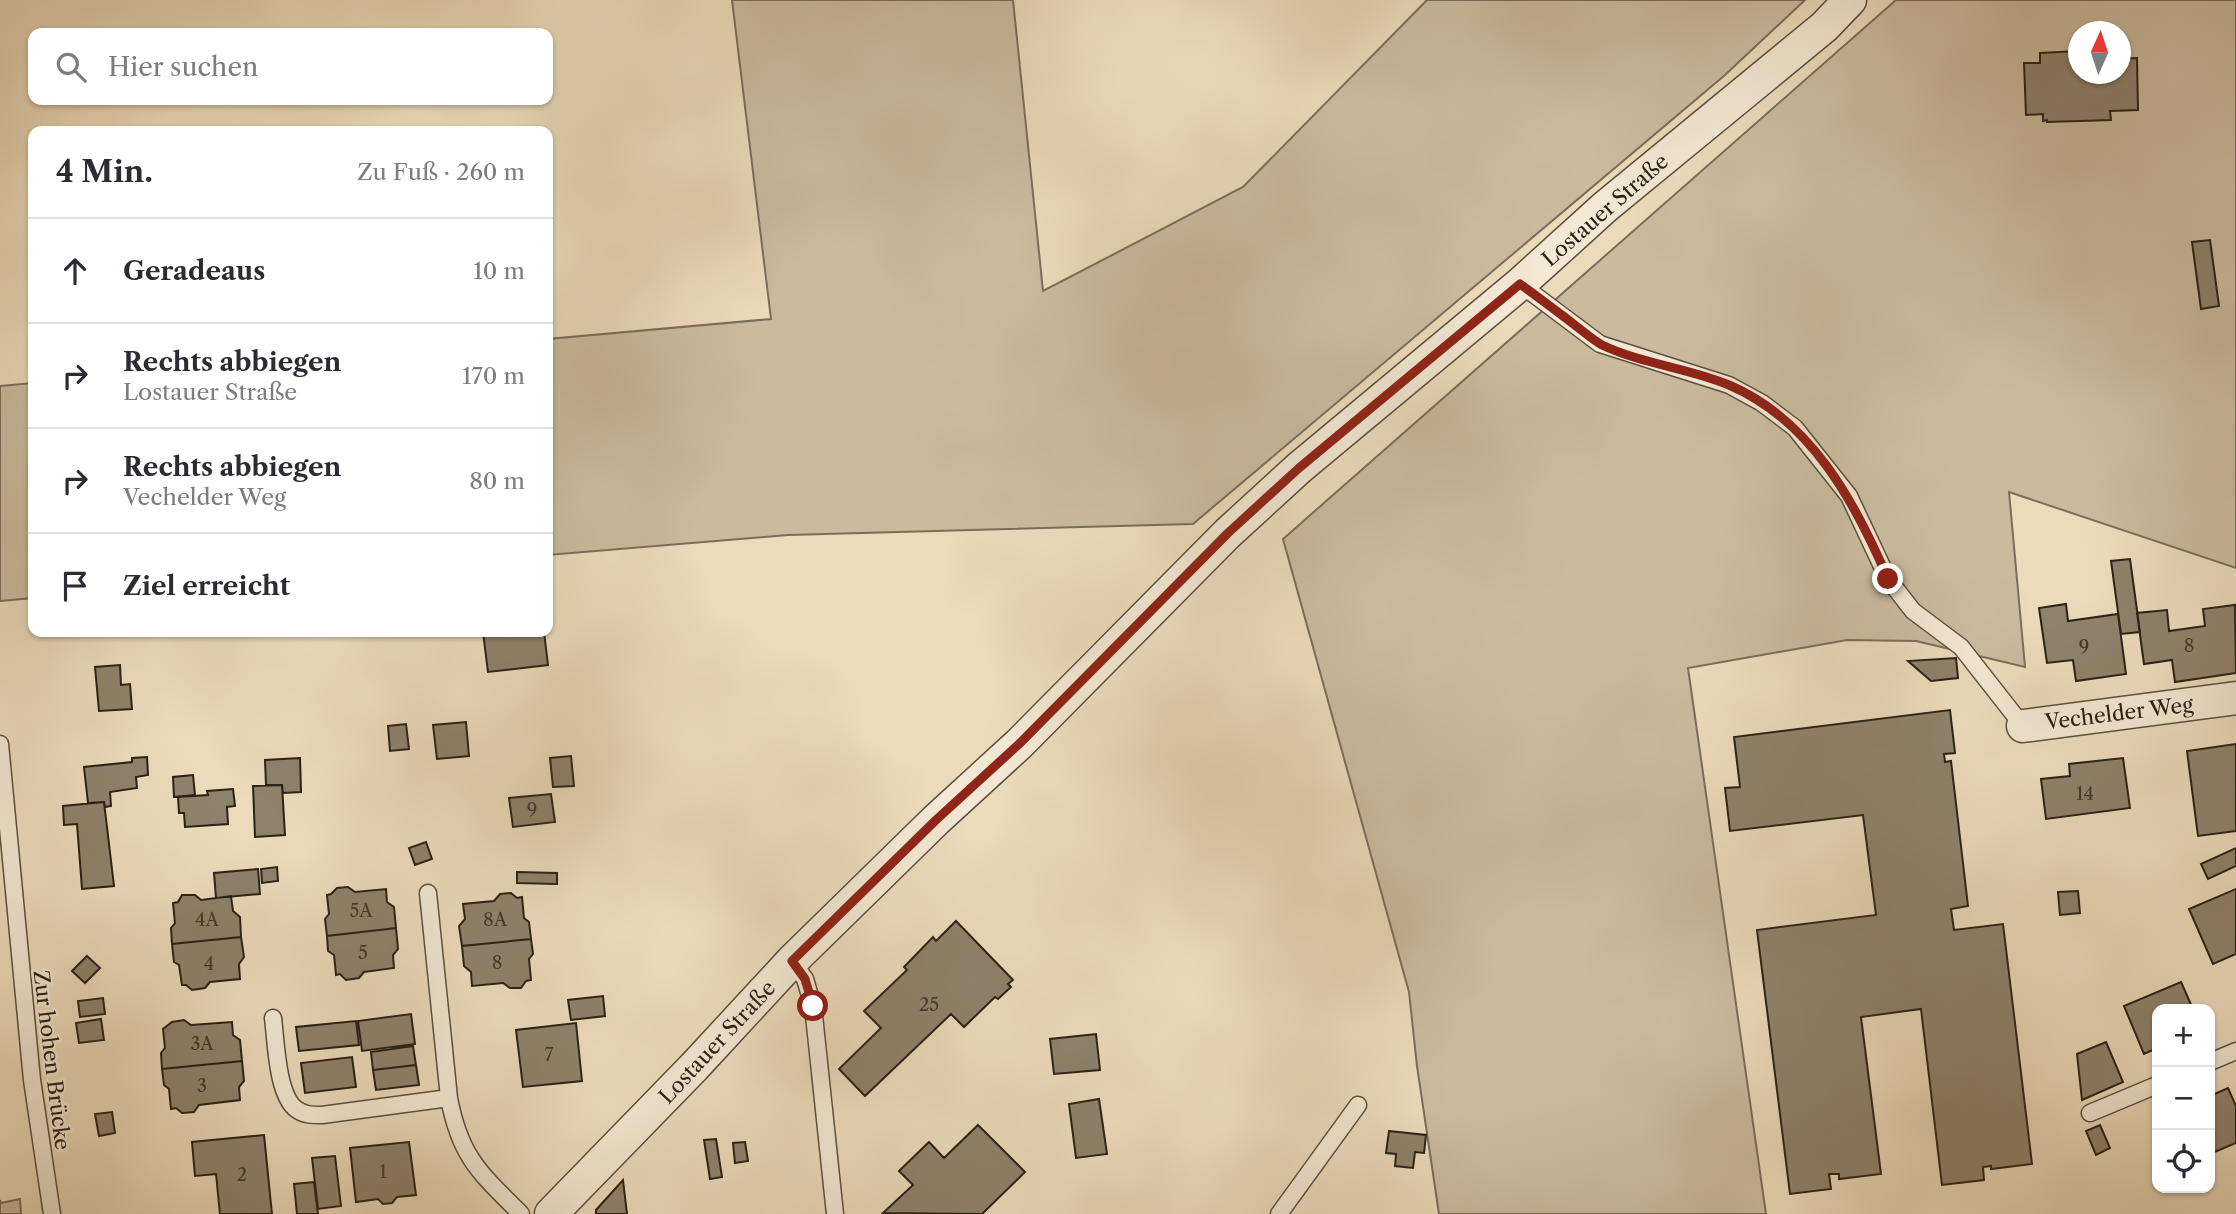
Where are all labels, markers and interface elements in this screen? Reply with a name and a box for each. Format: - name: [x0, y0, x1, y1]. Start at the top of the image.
- north arrow: [2068, 21, 2131, 84]
- search box: [28, 28, 553, 105]
- icon: search: [52, 48, 90, 86]
- text: Hier suchen: [108, 51, 258, 83]
- street label: Lostauer Straße: [1537, 148, 1673, 272]
- text: 4 Min.: [56, 153, 153, 190]
- text: Zu Fuß · 260 m: [357, 158, 525, 186]
- icon: ahead: [56, 252, 94, 290]
- text: Geradeaus: [123, 255, 265, 287]
- text: 10 m: [473, 257, 525, 285]
- text: Rechts abbiegen: [123, 346, 341, 378]
- icon: right: [56, 357, 94, 395]
- text: 170 m: [462, 362, 525, 390]
- text: Lostauer Straße: [123, 378, 297, 406]
- text: Rechts abbiegen: [123, 451, 341, 483]
- icon: right: [56, 462, 94, 500]
- text: 80 m: [469, 467, 525, 495]
- text: Vechelder Weg: [123, 483, 286, 511]
- route end: [1872, 563, 1903, 594]
- icon: arrive: [56, 567, 94, 605]
- text: Ziel erreicht: [123, 570, 290, 602]
- house number: 8: [2184, 635, 2194, 657]
- house number: 9: [2079, 636, 2089, 658]
- street label: Vechelder Weg: [2043, 691, 2195, 735]
- house number: 14: [2076, 783, 2094, 805]
- house number: 9: [527, 799, 537, 821]
- house number: 5A: [349, 900, 373, 922]
- house number: 4A: [195, 909, 220, 931]
- house number: 8A: [483, 909, 508, 931]
- house number: 5: [358, 942, 368, 964]
- house number: 8: [492, 952, 502, 974]
- house number: 4: [204, 953, 214, 975]
- street label: Zur hohen Brücke: [29, 969, 75, 1151]
- street label: Lostauer Straße: [654, 975, 780, 1109]
- route start: [797, 990, 828, 1021]
- house number: 25: [919, 994, 939, 1016]
- map controls: [2152, 1004, 2215, 1193]
- button: +: [2152, 1004, 2215, 1067]
- house number: 3A: [190, 1033, 214, 1055]
- house number: 7: [545, 1044, 554, 1066]
- button: −: [2152, 1067, 2215, 1130]
- house number: 3: [197, 1075, 207, 1097]
- button: locate: [2152, 1130, 2215, 1193]
- house number: 1: [379, 1161, 387, 1183]
- house number: 2: [237, 1164, 247, 1186]

